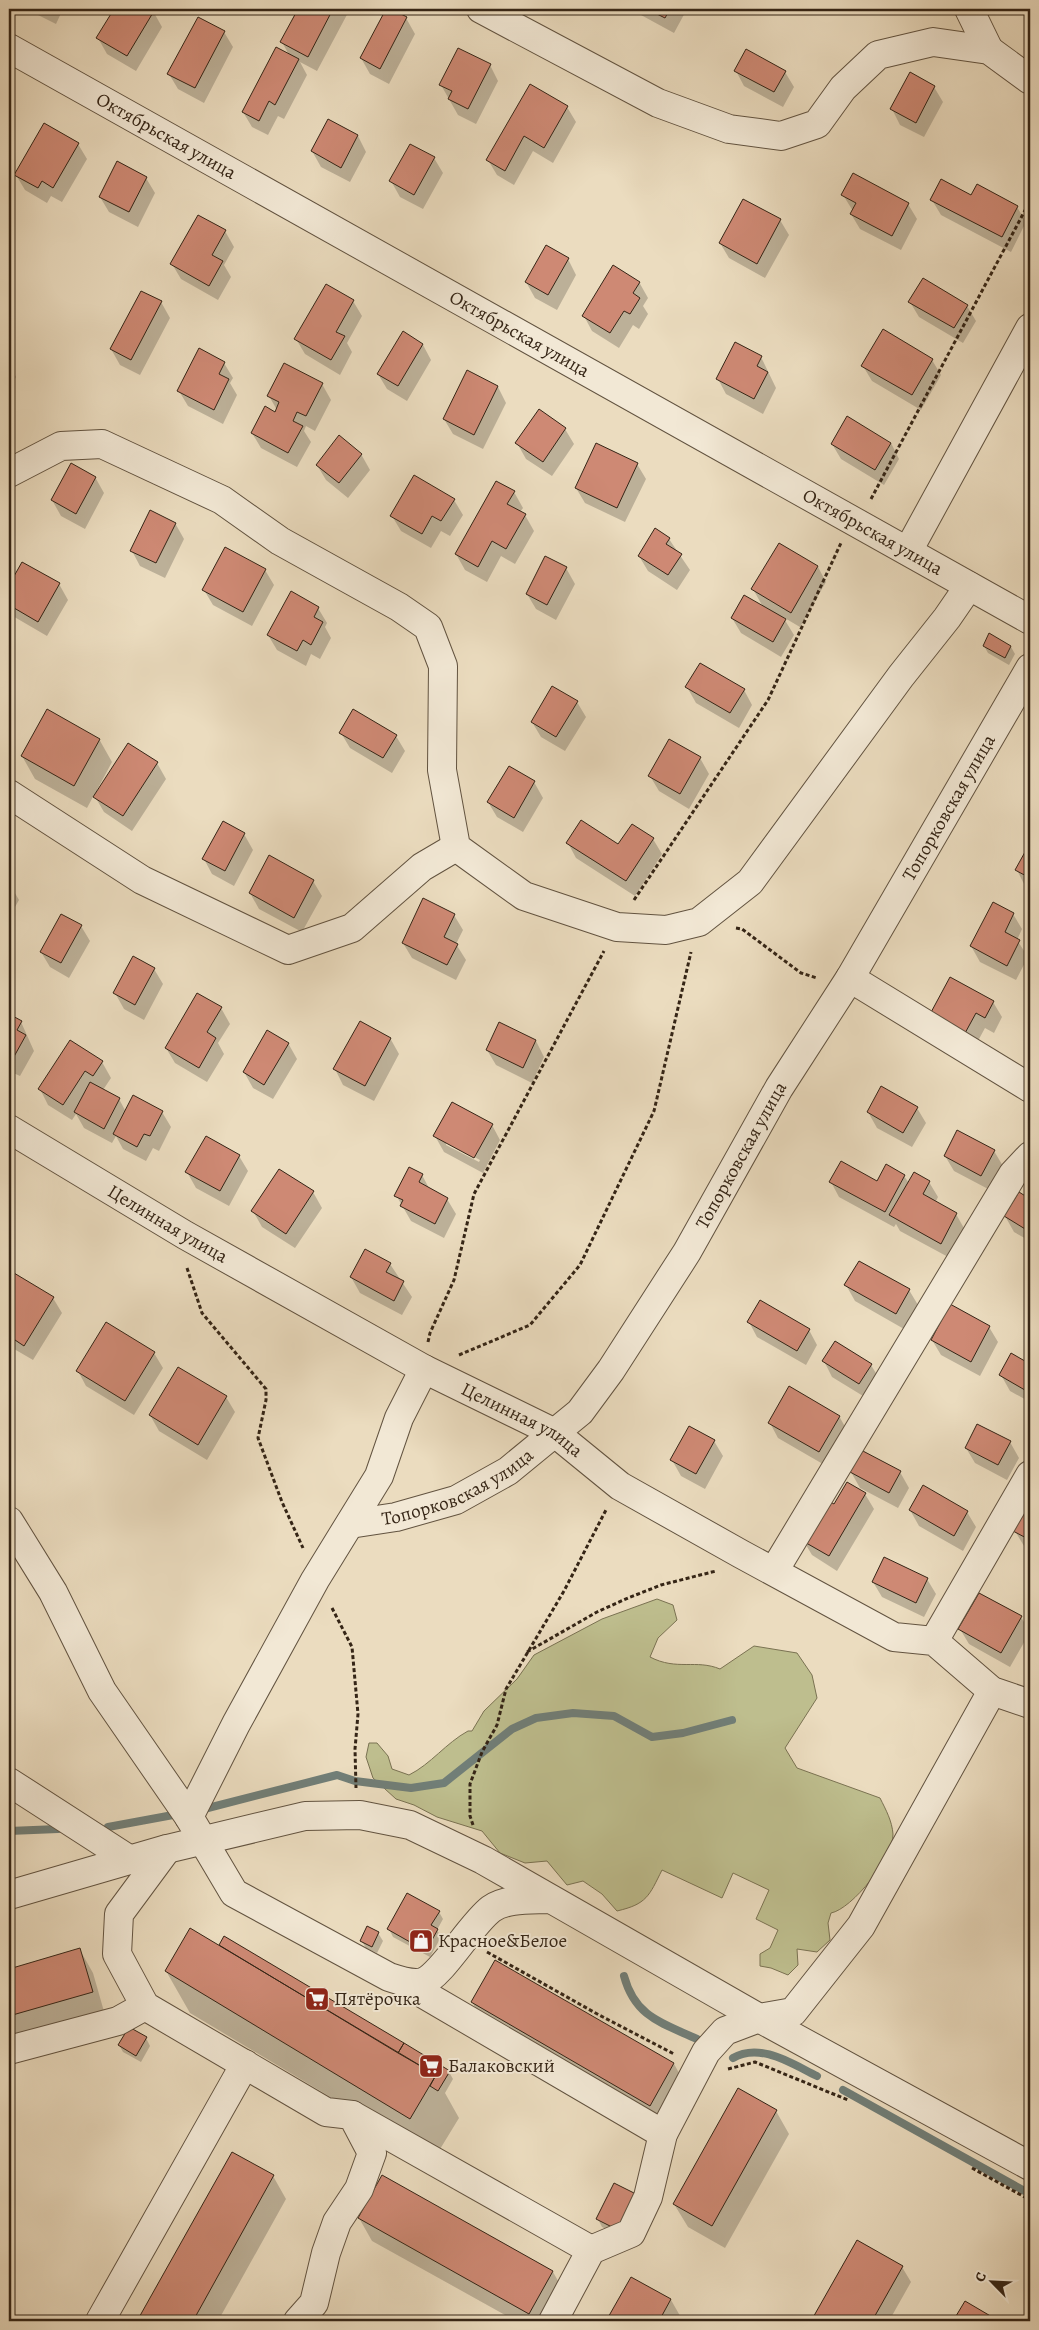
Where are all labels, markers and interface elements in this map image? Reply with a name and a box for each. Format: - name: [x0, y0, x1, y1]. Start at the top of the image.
- street label: Октябрьская улица: [91, 86, 241, 186]
- street label: Октябрьская улица: [445, 284, 594, 384]
- street label: Октябрьская улица: [798, 482, 948, 582]
- street label: Топорковская улица: [896, 729, 1002, 886]
- street label: Топорковская улица: [689, 1076, 793, 1234]
- street label: Целинная улица: [103, 1178, 233, 1270]
- street label: Целинная улица: [457, 1376, 588, 1464]
- street label: Топорковская улица: [380, 1442, 539, 1532]
- shop icon: Красное&Белое: [408, 1928, 434, 1954]
- place label: Красное&Белое: [438, 1928, 567, 1954]
- supermarket icon: Пятёрочка: [304, 1986, 330, 2012]
- place label: Пятёрочка: [334, 1986, 421, 2012]
- supermarket icon: Балаковский: [418, 2053, 444, 2079]
- place label: Балаковский: [448, 2053, 555, 2079]
- north arrow: [966, 2258, 1016, 2308]
- text: С: [970, 2269, 991, 2285]

